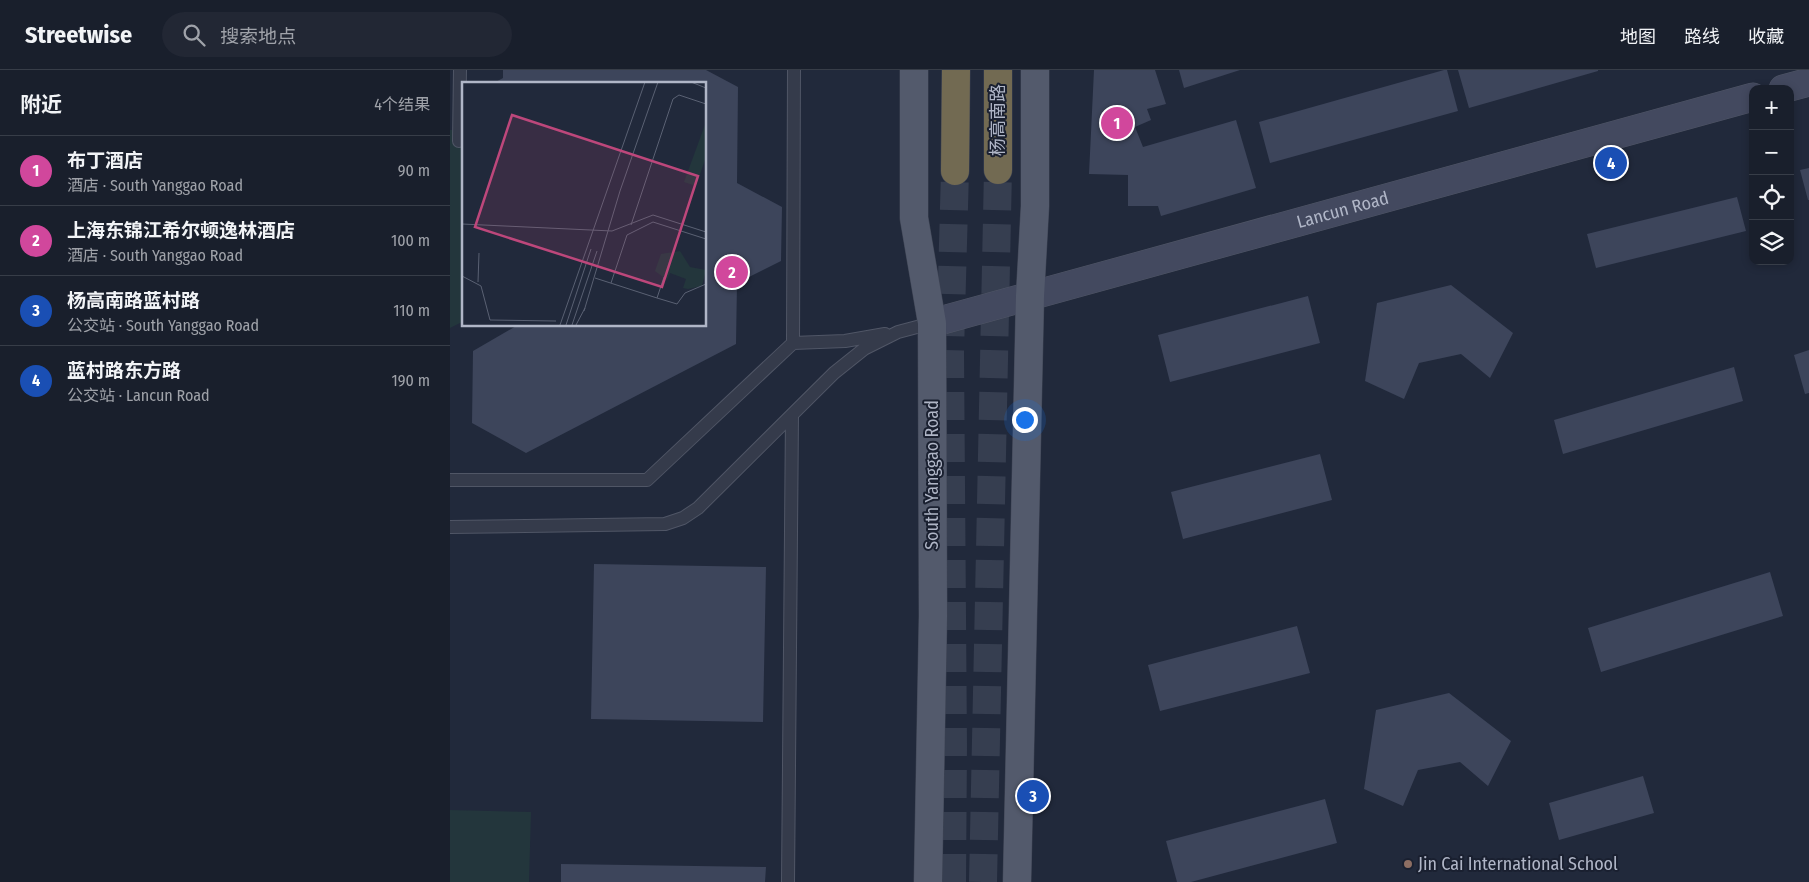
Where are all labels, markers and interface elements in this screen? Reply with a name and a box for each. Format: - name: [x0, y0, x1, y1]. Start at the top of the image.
- search box: [162, 12, 512, 57]
- text: Streetwise: [25, 21, 132, 49]
- icon: search: [180, 21, 208, 49]
- text: 搜索地点: [220, 25, 296, 48]
- text: 地图: [1620, 26, 1656, 48]
- text: 路线: [1684, 26, 1720, 48]
- text: 收藏: [1748, 26, 1784, 48]
- inset map: [462, 82, 706, 326]
- street label: 杨高南路: [987, 84, 1009, 156]
- map controls: [1749, 85, 1794, 265]
- button: +: [1749, 85, 1794, 130]
- text: 附近: [20, 92, 62, 118]
- text: 4个结果: [374, 95, 430, 114]
- pin: 1: [1101, 104, 1133, 142]
- button: −: [1749, 130, 1794, 175]
- pin: 4: [1595, 144, 1627, 182]
- text: 布丁酒店: [67, 149, 143, 172]
- text: 1: [33, 161, 39, 180]
- text: 90 m: [398, 161, 430, 180]
- button: locate: [1749, 175, 1794, 220]
- text: 酒店 · South Yanggao Road: [67, 176, 243, 195]
- street label: Lancun Road: [1294, 187, 1391, 233]
- text: 上海东锦江希尔顿逸林酒店: [67, 219, 295, 242]
- button: layers: [1749, 220, 1794, 265]
- text: 2: [32, 231, 40, 250]
- text: 100 m: [391, 231, 430, 250]
- text: 酒店 · South Yanggao Road: [67, 246, 243, 265]
- pin: 2: [716, 253, 748, 291]
- text: 杨高南路蓝村路: [67, 289, 200, 312]
- text: 3: [32, 301, 40, 320]
- text: 110 m: [393, 301, 430, 320]
- text: 公交站 · South Yanggao Road: [67, 316, 259, 335]
- text: 蓝村路东方路: [67, 359, 181, 382]
- text: 4: [32, 371, 40, 390]
- text: 190 m: [392, 371, 430, 390]
- text: 公交站 · Lancun Road: [67, 386, 210, 405]
- street label: South Yanggao Road: [921, 400, 943, 550]
- your location: [1012, 407, 1038, 433]
- pin: 3: [1017, 777, 1049, 815]
- place label: Jin Cai International School: [1418, 853, 1618, 875]
- marker: Jin Cai International School: [1402, 858, 1414, 870]

